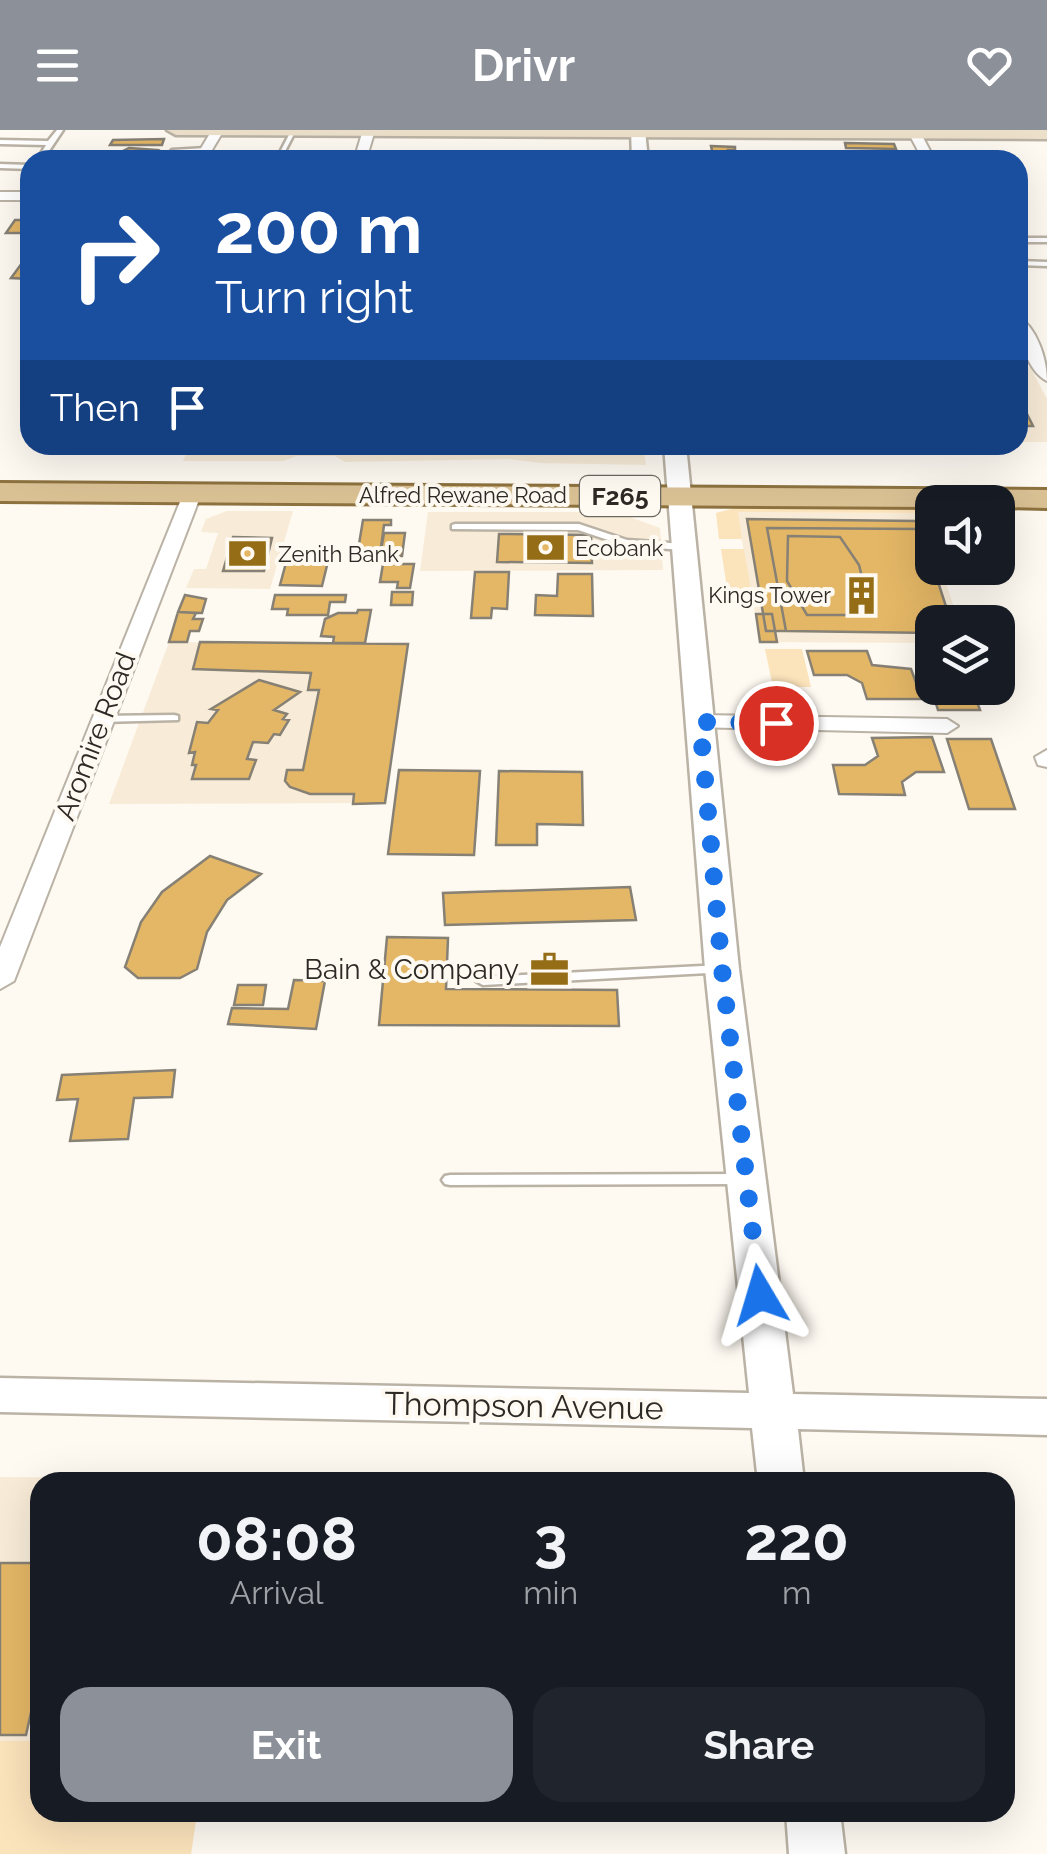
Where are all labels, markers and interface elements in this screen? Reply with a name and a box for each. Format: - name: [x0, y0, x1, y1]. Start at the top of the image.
- icon: menu: [30, 38, 85, 93]
- icon: heart: [962, 38, 1017, 93]
- text: Drivr: [472, 39, 575, 92]
- text: 200 m: [215, 187, 422, 269]
- icon: right: [50, 190, 180, 320]
- text: Turn right: [215, 271, 413, 324]
- icon: arrive: [160, 380, 215, 435]
- text: Then: [50, 385, 140, 430]
- road number: F265: [580, 476, 660, 516]
- street label: Alfred Rewane Road: [359, 482, 567, 508]
- map controls: [915, 485, 1015, 705]
- button: sound: [915, 485, 1015, 585]
- bank icon: Ecobank: [524, 527, 566, 569]
- bank icon: Zenith Bank: [227, 533, 269, 575]
- place label: Ecobank: [575, 535, 664, 561]
- place label: Zenith Bank: [278, 541, 399, 567]
- building icon: Kings Tower: [840, 574, 882, 616]
- place label: Kings Tower: [708, 582, 831, 608]
- button: layers: [915, 605, 1015, 705]
- street label: Aromire Road: [48, 648, 143, 825]
- pin: [734, 681, 819, 766]
- icon: arrive: [749, 696, 804, 751]
- office icon: Bain & Company: [528, 948, 570, 990]
- place label: Bain & Company: [304, 953, 519, 986]
- position arrow: [708, 1243, 812, 1347]
- street label: Thompson Avenue: [384, 1385, 664, 1426]
- text: 08:08: [196, 1504, 357, 1574]
- text: 3: [534, 1504, 567, 1574]
- text: 220: [744, 1504, 849, 1574]
- text: Arrival: [230, 1574, 324, 1611]
- text: min: [523, 1574, 578, 1611]
- text: m: [782, 1574, 811, 1611]
- button: Exit: [60, 1687, 513, 1802]
- button: Share: [533, 1687, 985, 1802]

